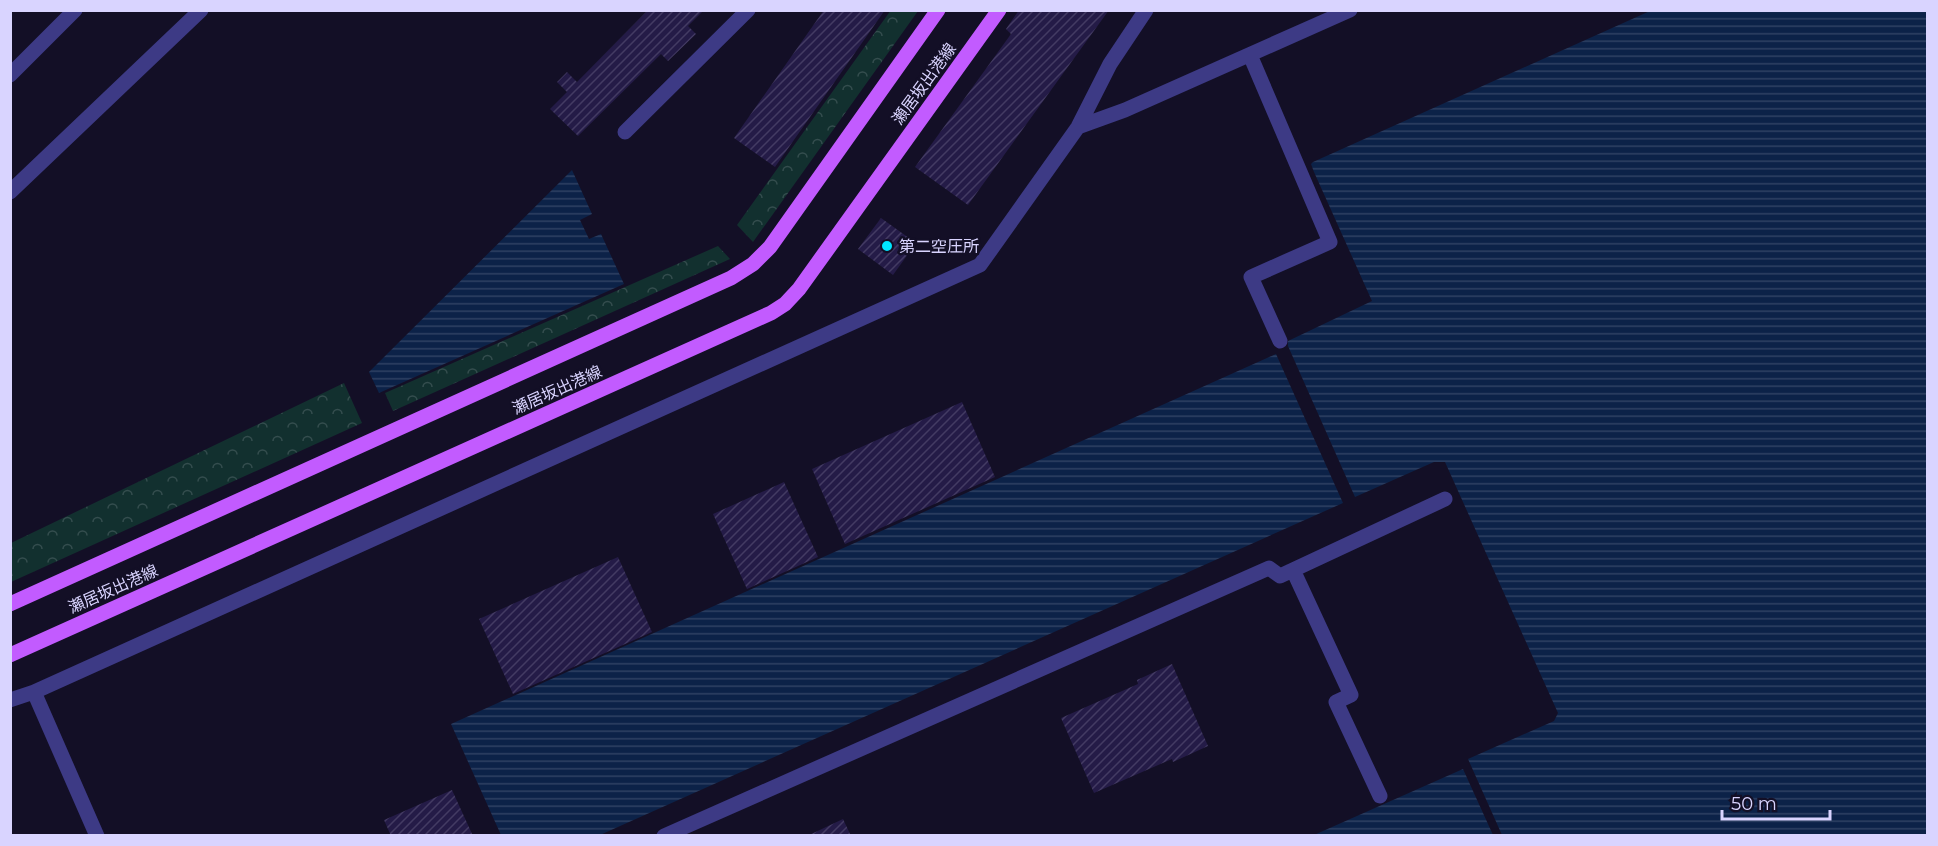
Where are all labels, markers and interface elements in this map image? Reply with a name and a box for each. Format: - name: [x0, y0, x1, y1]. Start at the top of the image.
- street label: 瀬居坂出港線: [888, 40, 960, 128]
- place label: 第二空圧所: [899, 237, 979, 256]
- marker: 第二空圧所: [880, 239, 894, 253]
- street label: 瀬居坂出港線: [509, 362, 605, 418]
- street label: 瀬居坂出港線: [65, 561, 161, 617]
- scale bar: [1722, 783, 1830, 821]
- text: 50 m: [1731, 793, 1777, 815]

